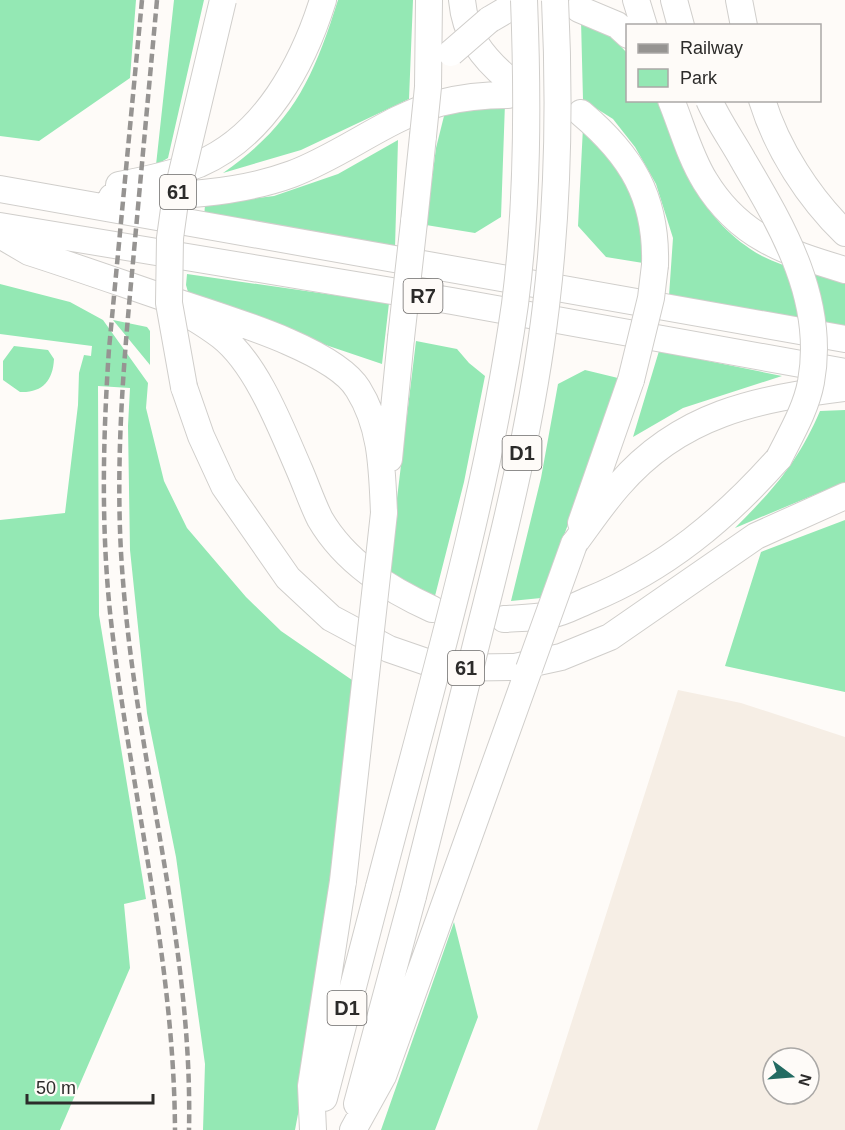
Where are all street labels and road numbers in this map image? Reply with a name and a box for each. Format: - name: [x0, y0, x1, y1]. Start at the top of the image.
- road number: 61: [160, 175, 196, 209]
- road number: R7: [404, 279, 442, 313]
- road number: D1: [502, 436, 542, 470]
- road number: 61: [448, 651, 484, 685]
- road number: D1: [328, 991, 366, 1025]

